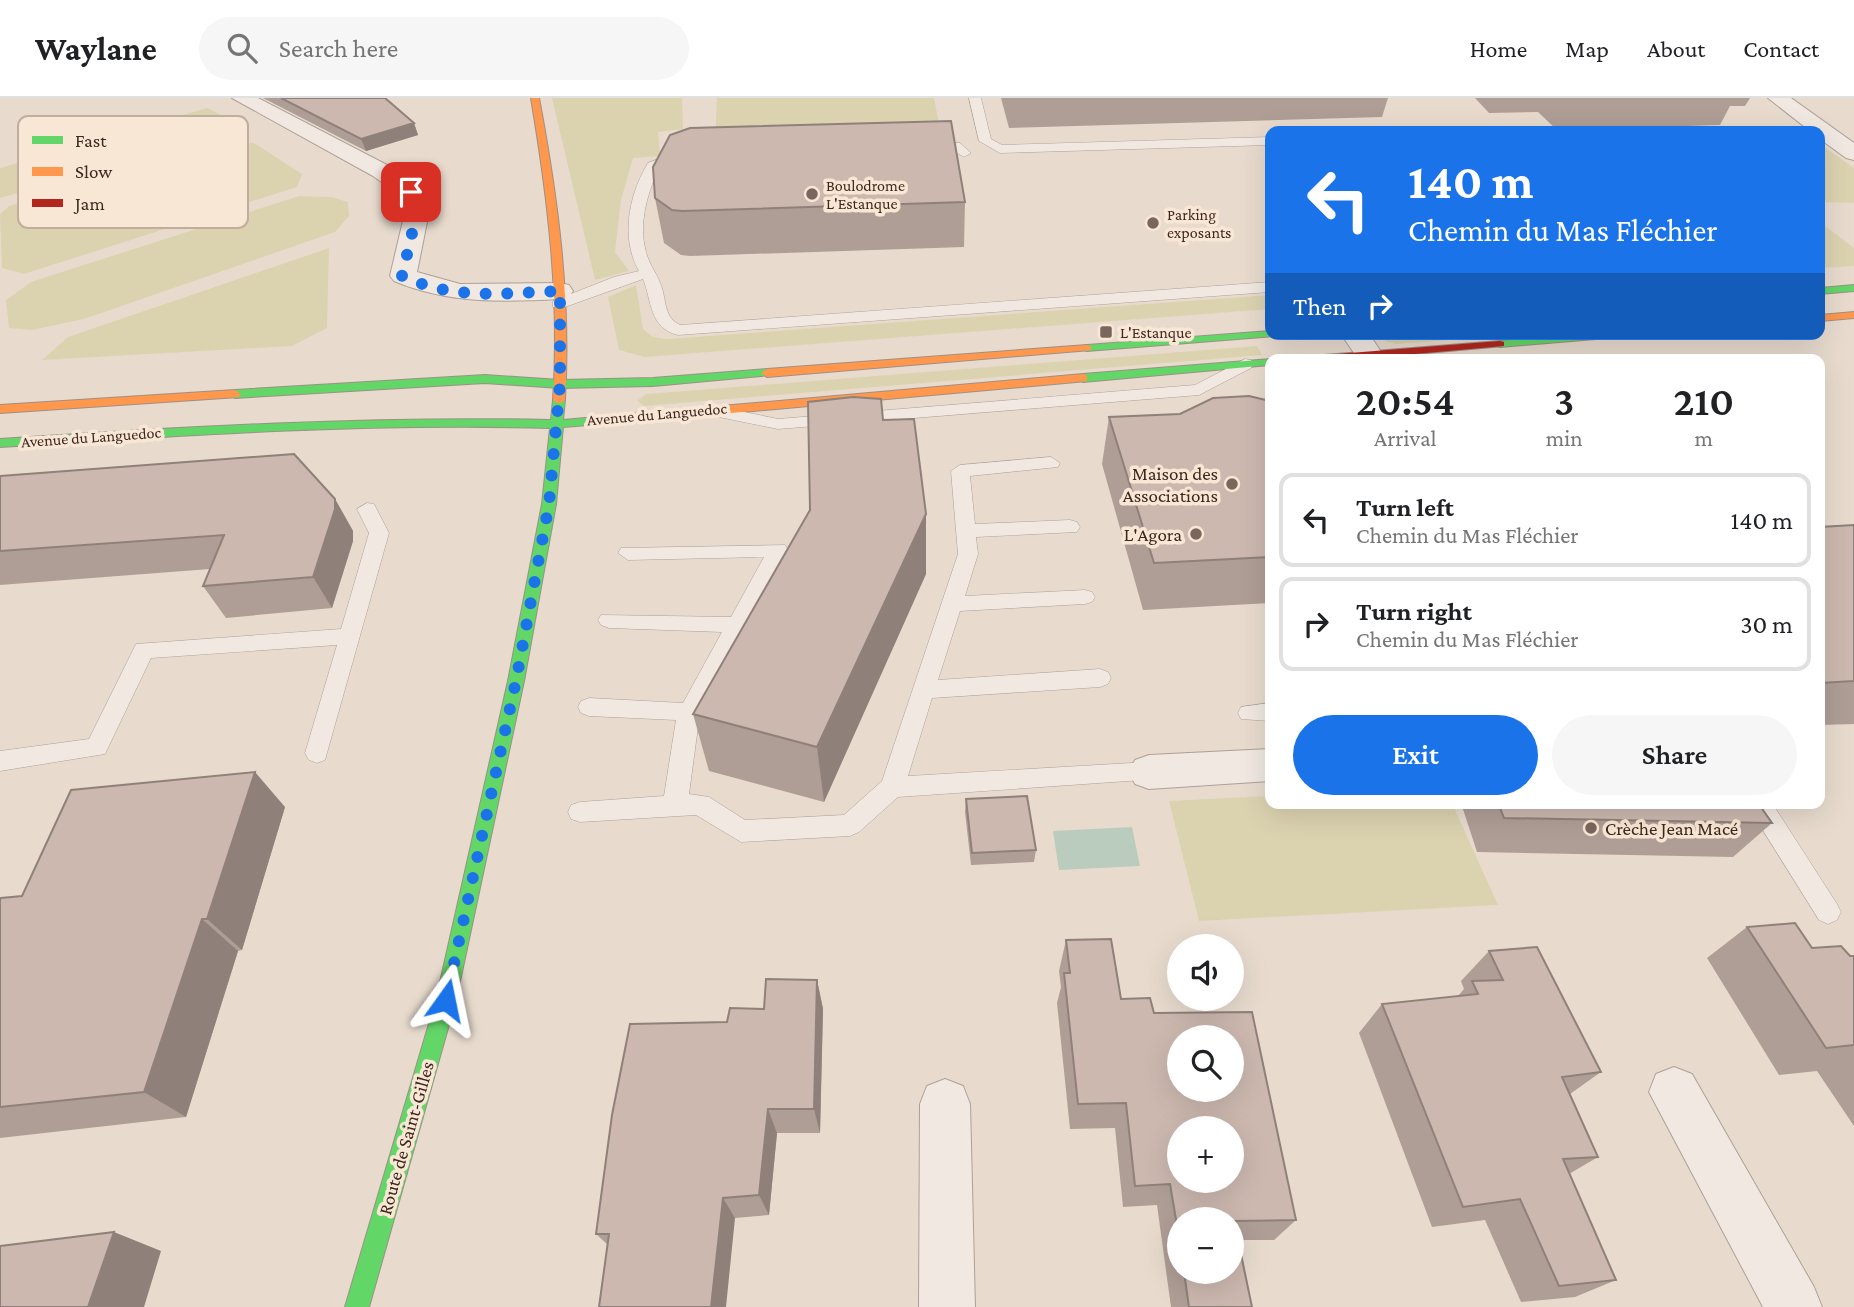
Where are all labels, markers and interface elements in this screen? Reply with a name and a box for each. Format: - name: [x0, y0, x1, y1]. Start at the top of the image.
- search box: [199, 17, 689, 80]
- icon: search: [223, 29, 261, 67]
- text: Waylane: [35, 30, 157, 67]
- text: Search here: [279, 34, 398, 63]
- text: Home: [1470, 35, 1527, 62]
- text: Map: [1565, 35, 1609, 62]
- text: About: [1647, 35, 1705, 62]
- text: Contact: [1743, 35, 1819, 62]
- legend: [18, 116, 248, 228]
- text: Fast: [75, 130, 107, 151]
- icon: left: [1293, 154, 1384, 245]
- text: 140 m: [1408, 154, 1533, 209]
- text: Slow: [75, 161, 112, 182]
- pin: [381, 162, 441, 222]
- icon: arrive: [392, 173, 430, 211]
- place label: Boulodrome L'Estanque: [826, 177, 905, 213]
- marker: Boulodrome L'Estanque: [804, 186, 820, 202]
- text: Jam: [73, 193, 105, 214]
- place label: Parking exposants: [1167, 206, 1231, 242]
- text: Chemin du Mas Fléchier: [1408, 212, 1718, 248]
- marker: Parking exposants: [1145, 215, 1161, 231]
- icon: right: [1361, 287, 1399, 325]
- text: Then: [1293, 292, 1347, 321]
- marker: L'Estanque: [1098, 324, 1114, 340]
- place label: L'Estanque: [1120, 324, 1192, 342]
- text: 20:54: [1356, 377, 1455, 424]
- text: 3: [1554, 377, 1574, 424]
- text: 210: [1673, 377, 1734, 424]
- street label: Avenue du Languedoc: [586, 399, 728, 430]
- street label: Avenue du Languedoc: [20, 424, 162, 451]
- text: Arrival: [1374, 425, 1437, 451]
- text: min: [1546, 425, 1583, 451]
- text: m: [1695, 425, 1713, 451]
- place label: Maison des Associations: [1123, 463, 1218, 506]
- marker: Maison des Associations: [1224, 476, 1240, 492]
- text: Turn left: [1356, 493, 1454, 522]
- icon: left: [1297, 501, 1335, 539]
- text: 140 m: [1731, 506, 1793, 535]
- text: Chemin du Mas Fléchier: [1356, 522, 1579, 548]
- place label: L'Agora: [1124, 524, 1182, 545]
- marker: L'Agora: [1188, 526, 1204, 542]
- text: Turn right: [1356, 597, 1472, 626]
- icon: right: [1297, 605, 1335, 643]
- text: 30 m: [1740, 610, 1793, 639]
- text: Chemin du Mas Fléchier: [1356, 626, 1579, 652]
- button: Exit: [1293, 715, 1538, 795]
- button: Share: [1552, 715, 1797, 795]
- place label: Crèche Jean Macé: [1605, 818, 1738, 839]
- marker: Crèche Jean Macé: [1583, 820, 1599, 836]
- map controls: [1167, 934, 1244, 1284]
- button: sound: [1167, 934, 1244, 1011]
- position arrow: [409, 963, 483, 1037]
- button: search: [1167, 1025, 1244, 1102]
- street label: Route de Saint-Gilles: [374, 1059, 438, 1217]
- button: +: [1167, 1116, 1244, 1193]
- button: −: [1167, 1207, 1244, 1284]

